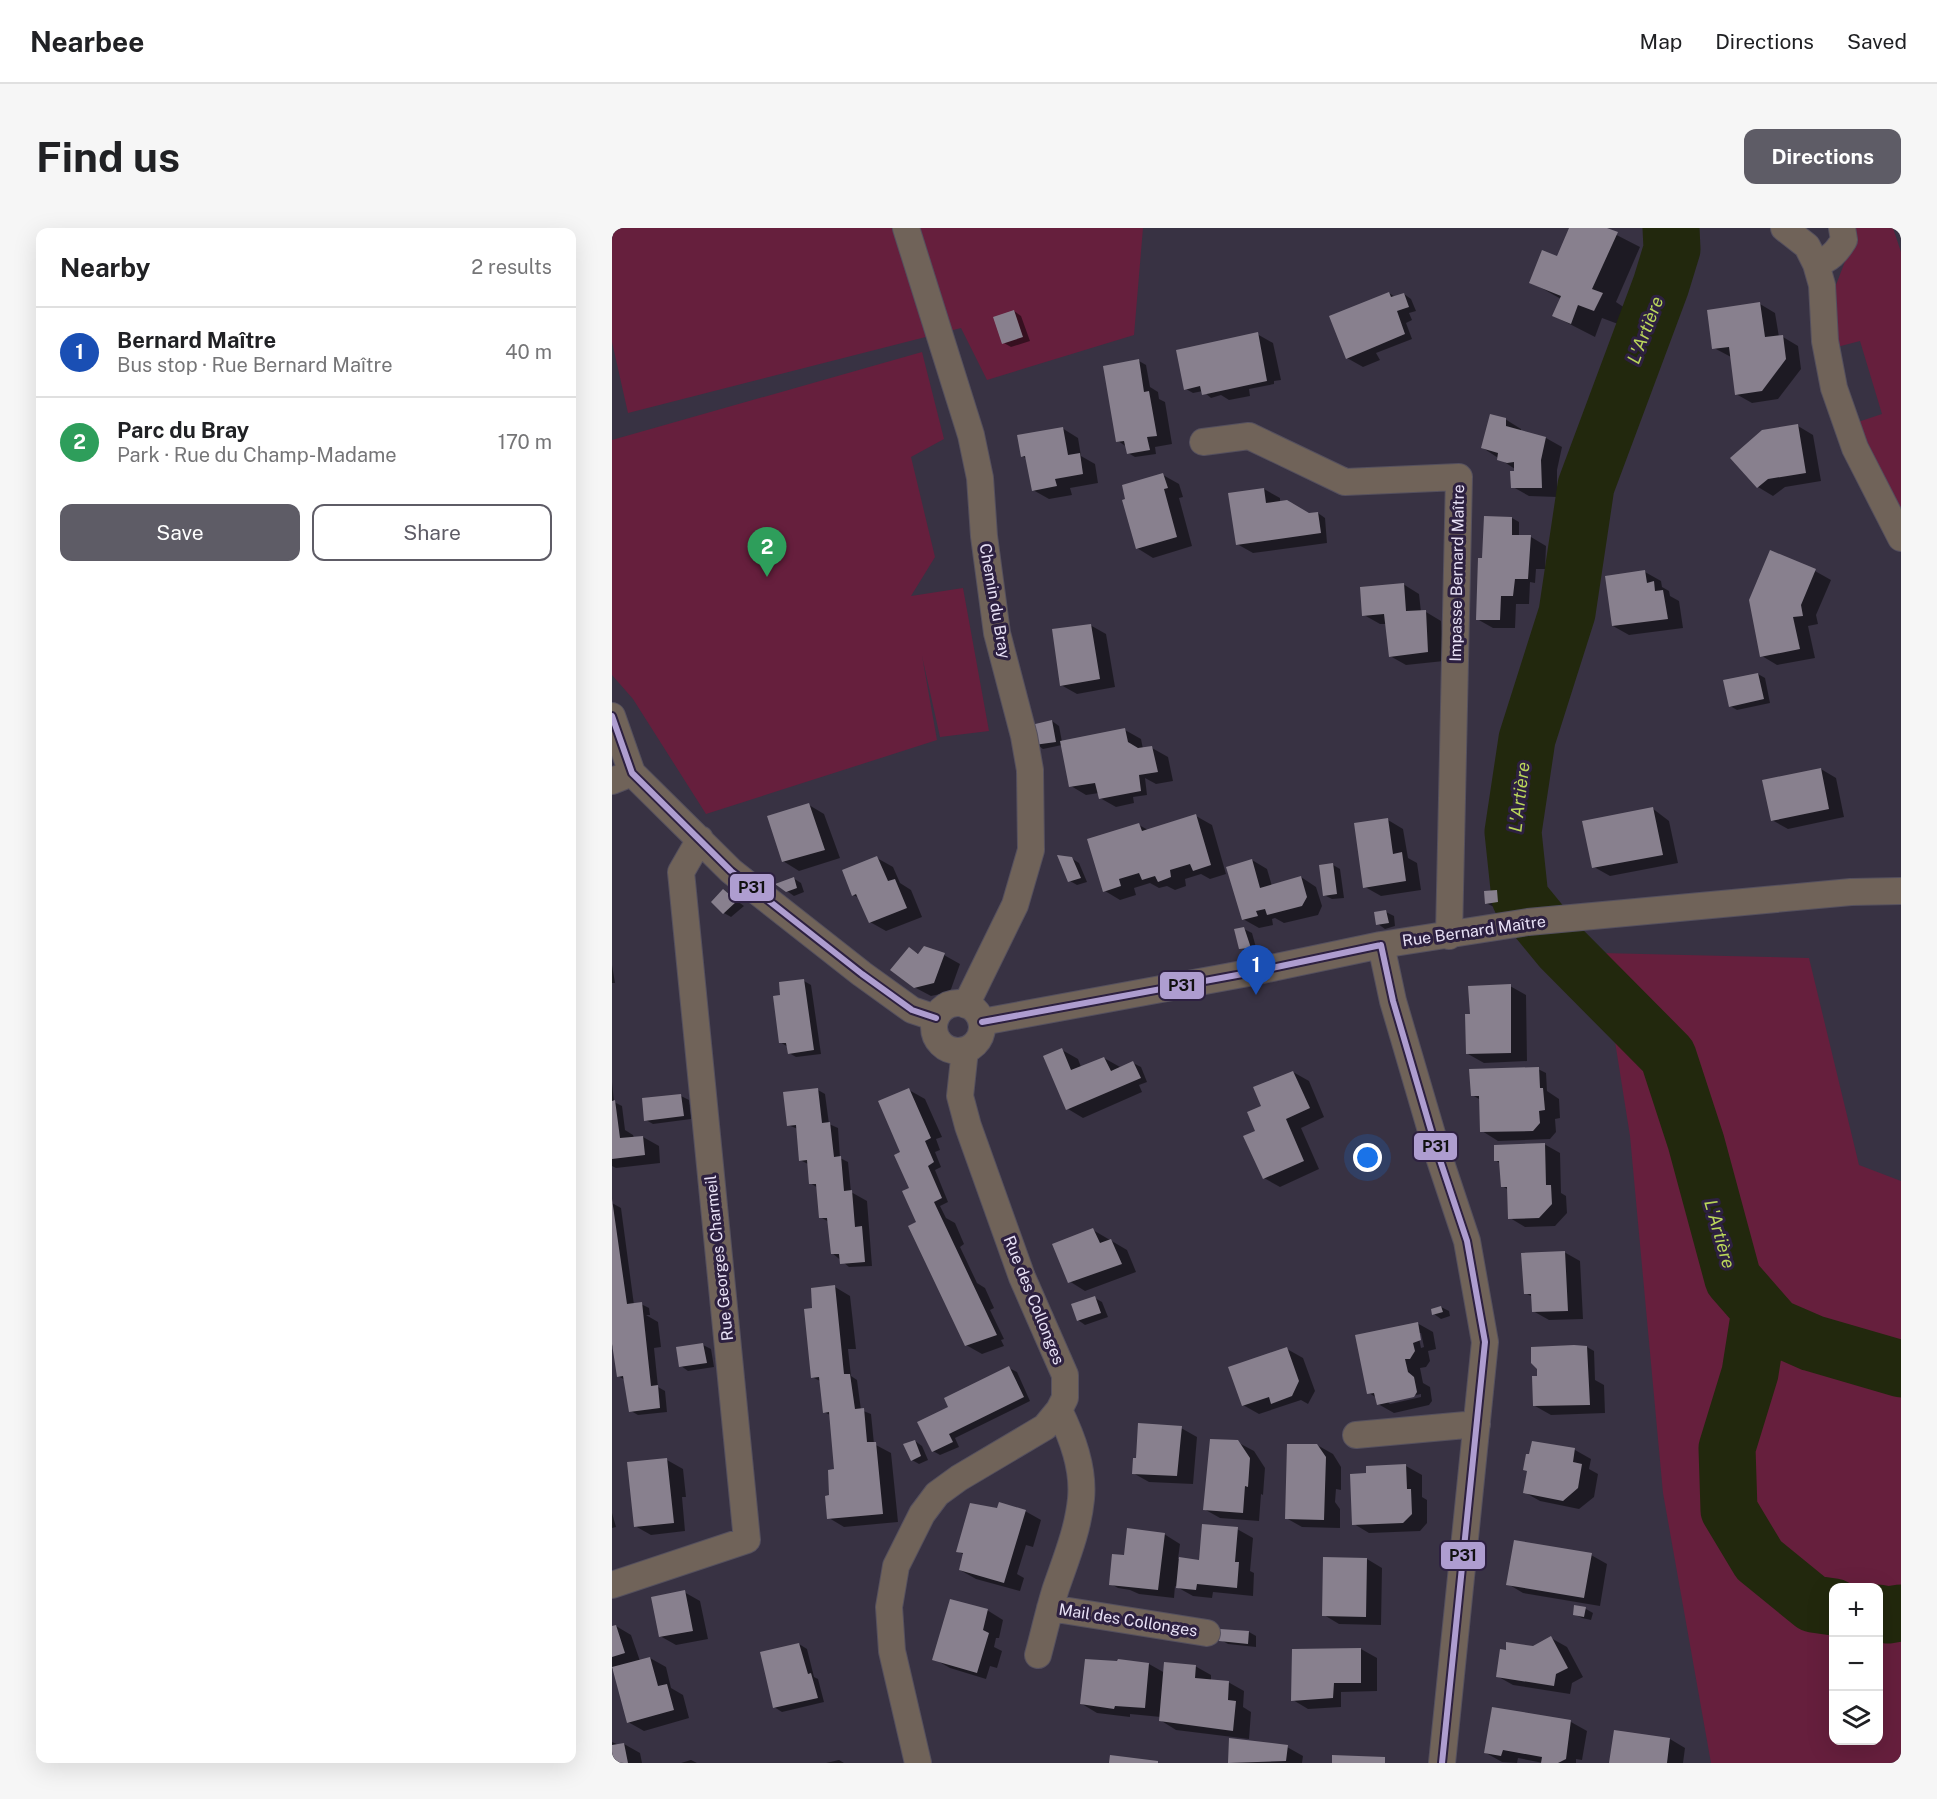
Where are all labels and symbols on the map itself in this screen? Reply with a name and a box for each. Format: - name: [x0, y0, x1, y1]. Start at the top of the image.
- water label: L'Artière: [1623, 293, 1668, 367]
- street label: Impasse Bernard Maître: [1446, 484, 1468, 662]
- pin: 2: [748, 528, 786, 577]
- street label: Chemin du Bray: [976, 542, 1015, 661]
- water label: L'Artière: [1504, 760, 1534, 833]
- line badge: P31: [729, 873, 775, 902]
- text: P31: [738, 878, 766, 897]
- street label: Rue Bernard Maître: [1401, 912, 1547, 950]
- pin: 1: [1236, 946, 1276, 995]
- line badge: P31: [1159, 971, 1205, 1000]
- text: P31: [1168, 976, 1196, 995]
- line badge: P31: [1413, 1132, 1458, 1161]
- text: P31: [1422, 1137, 1450, 1156]
- your location: [1353, 1143, 1382, 1172]
- street label: Rue Georges Charmeil: [701, 1174, 737, 1342]
- water label: L'Artière: [1700, 1197, 1740, 1271]
- street label: Rue des Collonges: [999, 1233, 1069, 1367]
- line badge: P31: [1440, 1541, 1486, 1570]
- text: P31: [1449, 1546, 1477, 1565]
- street label: Mail des Collonges: [1057, 1600, 1199, 1640]

